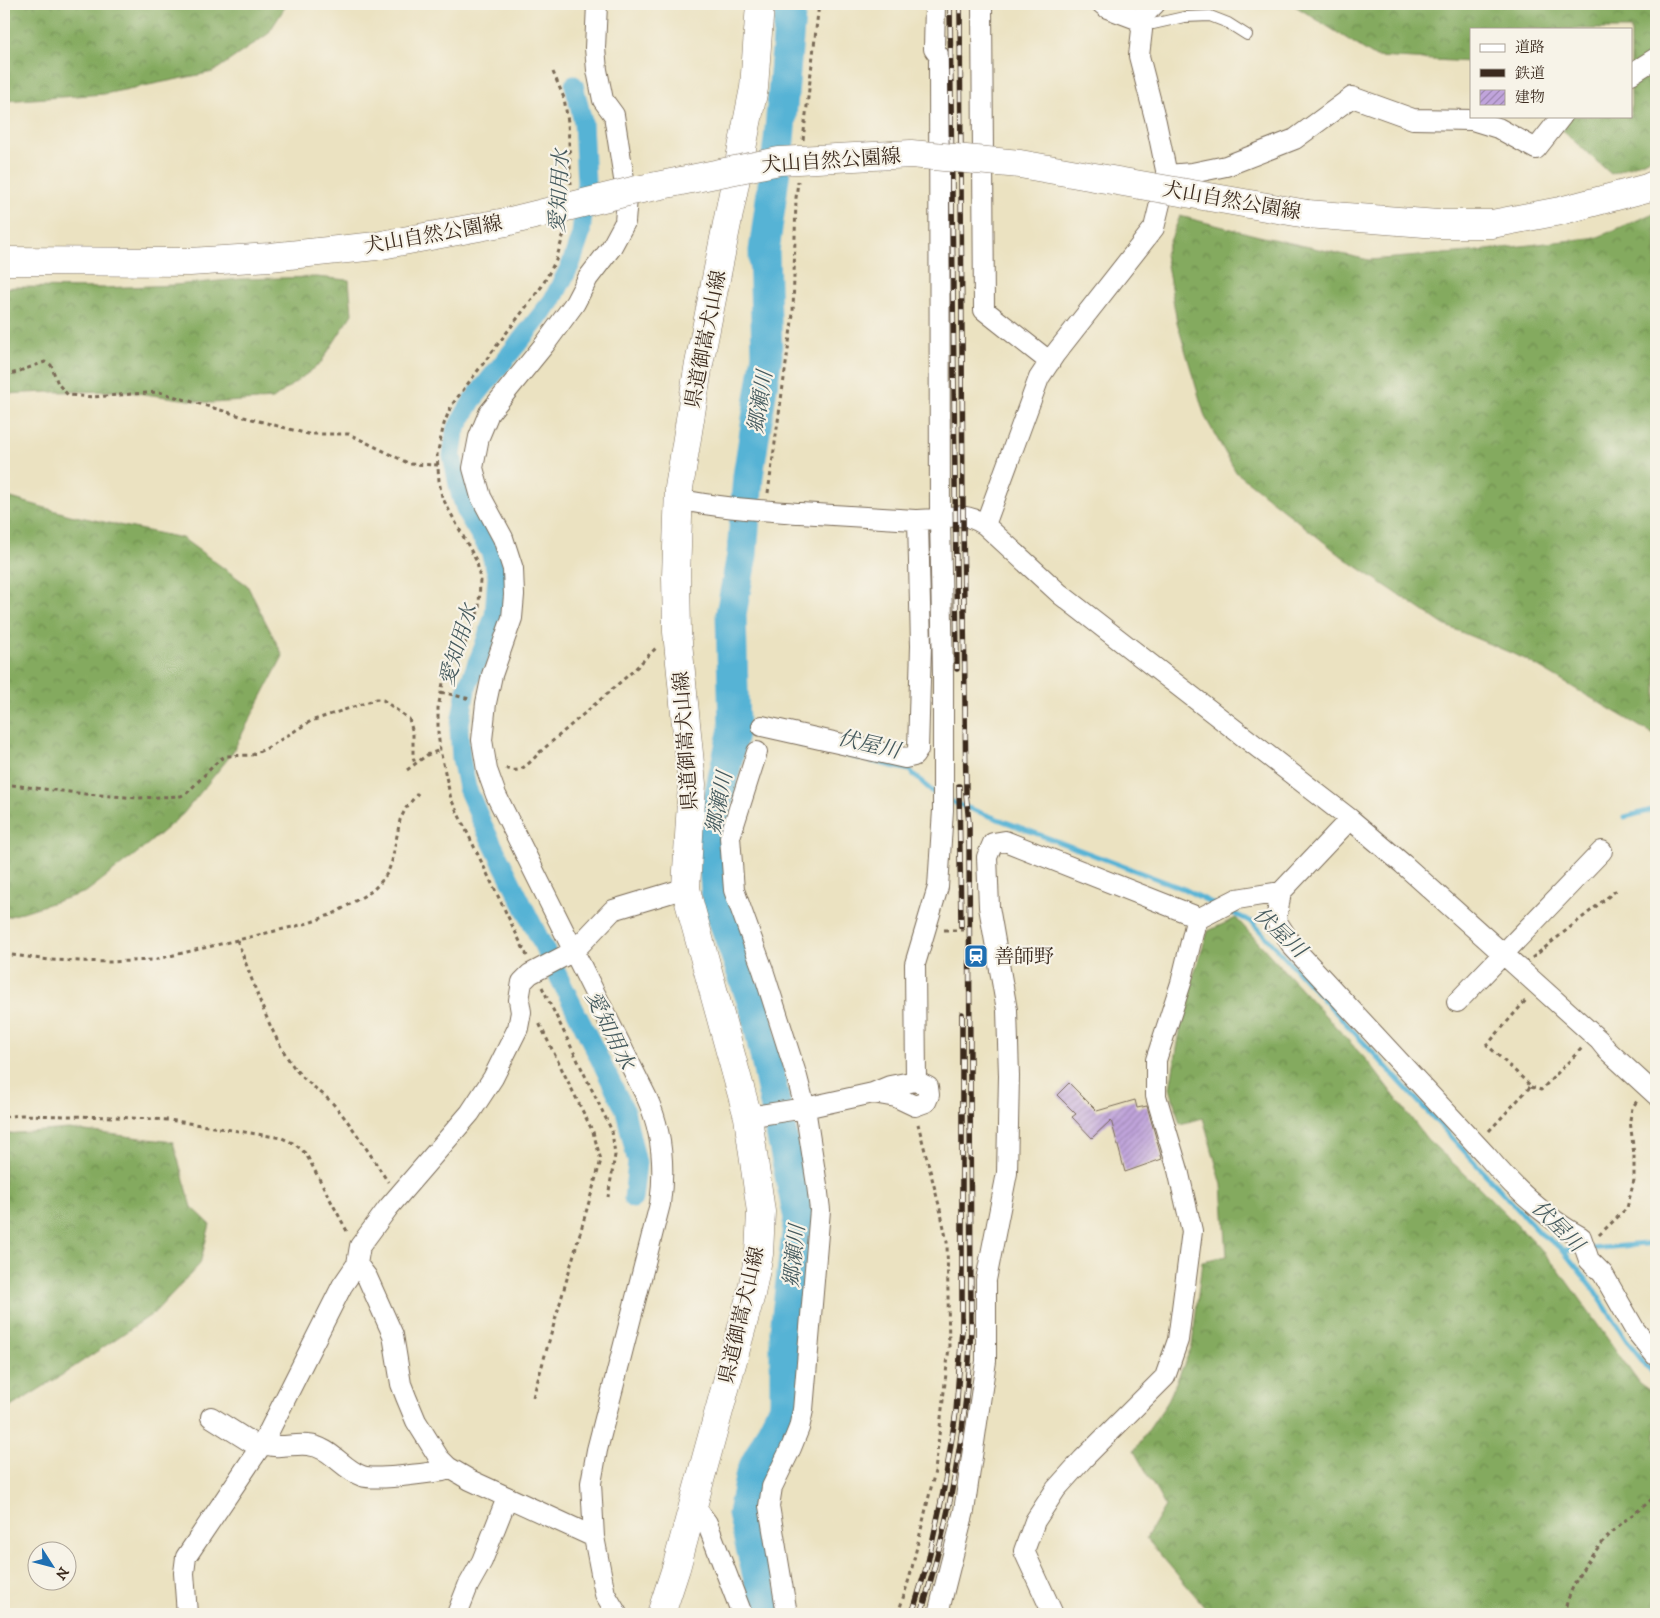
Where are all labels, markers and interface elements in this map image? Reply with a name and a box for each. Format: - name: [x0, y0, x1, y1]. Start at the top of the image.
- legend: [1470, 28, 1632, 118]
- text: 道路: [1515, 38, 1545, 57]
- text: 鉄道: [1515, 64, 1545, 83]
- text: 建物: [1515, 88, 1545, 107]
- street label: 犬山自然公園線: [760, 144, 902, 179]
- water label: 愛知用水: [545, 146, 575, 234]
- street label: 犬山自然公園線: [1161, 177, 1303, 226]
- street label: 犬山自然公園線: [362, 211, 504, 260]
- street label: 県道御嵩犬山線: [681, 268, 732, 410]
- water label: 郷瀬川: [743, 367, 779, 435]
- water label: 愛知用水: [434, 599, 484, 689]
- street label: 県道御嵩犬山線: [669, 670, 704, 812]
- water label: 伏屋川: [835, 725, 904, 765]
- water label: 郷瀬川: [701, 768, 739, 837]
- water label: 伏屋川: [1247, 902, 1313, 965]
- station icon: 善師野: [963, 943, 989, 969]
- place label: 善師野: [994, 945, 1054, 970]
- water label: 愛知用水: [579, 987, 640, 1076]
- water label: 伏屋川: [1526, 1195, 1590, 1260]
- water label: 郷瀬川: [779, 1221, 811, 1289]
- street label: 県道御嵩犬山線: [715, 1244, 770, 1386]
- north arrow: [28, 1540, 78, 1590]
- text: N: [51, 1563, 72, 1583]

